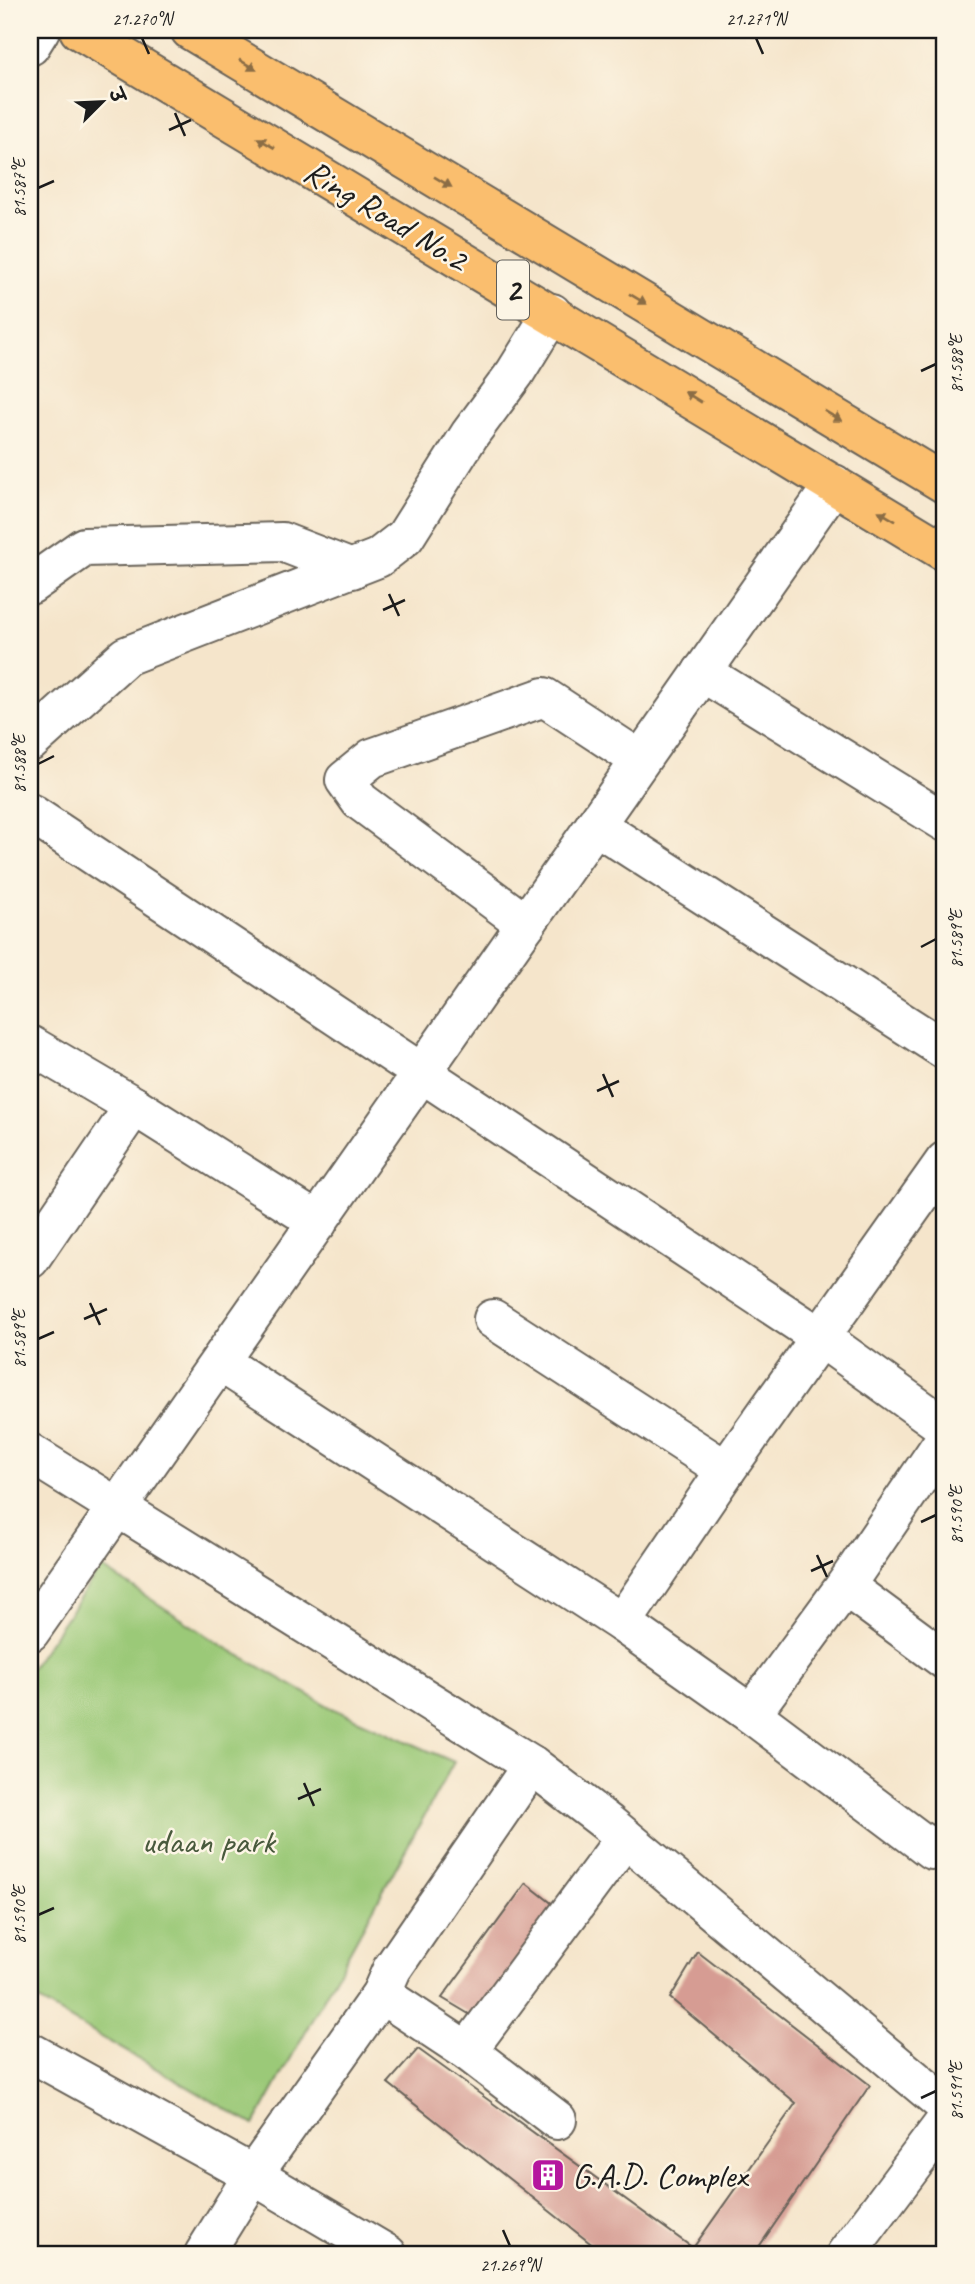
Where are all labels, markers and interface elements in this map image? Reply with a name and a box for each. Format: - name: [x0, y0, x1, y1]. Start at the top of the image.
- text: 21.270°N: [112, 8, 175, 30]
- text: 21.271°N: [726, 8, 789, 30]
- one-way arrow: [239, 59, 258, 71]
- north arrow: [66, 66, 136, 136]
- text: उ: [102, 83, 131, 108]
- one-way arrow: [256, 137, 275, 149]
- street label: Ring Road No.2: [296, 149, 479, 283]
- text: 81.587°E: [8, 156, 30, 217]
- one-way arrow: [434, 176, 453, 188]
- road number: 2: [497, 260, 529, 320]
- one-way arrow: [629, 293, 648, 305]
- text: 81.588°E: [945, 332, 967, 393]
- one-way arrow: [683, 391, 703, 404]
- one-way arrow: [824, 410, 843, 423]
- one-way arrow: [877, 510, 897, 523]
- text: 81.588°E: [8, 732, 30, 793]
- text: 81.589°E: [945, 907, 967, 968]
- text: 81.589°E: [8, 1307, 30, 1368]
- text: 81.590°E: [945, 1483, 967, 1544]
- park label: udaan park: [141, 1819, 277, 1864]
- text: 81.590°E: [8, 1883, 30, 1944]
- text: 81.591°E: [945, 2059, 967, 2120]
- place label: G.A.D. Complex: [572, 2153, 750, 2198]
- building icon: G.A.D. Complex: [529, 2156, 567, 2194]
- text: 21.269°N: [480, 2254, 543, 2276]

